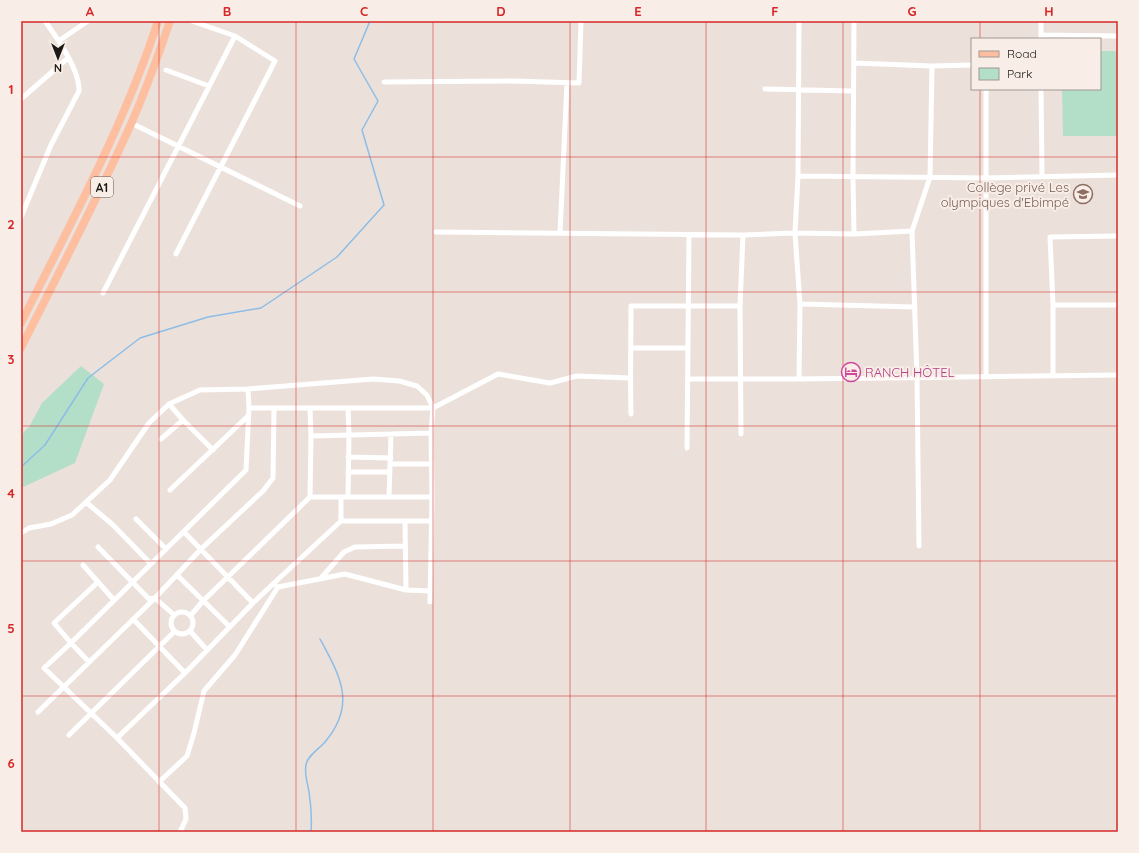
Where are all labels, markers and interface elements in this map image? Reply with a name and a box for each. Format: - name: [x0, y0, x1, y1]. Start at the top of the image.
- text: A: [86, 3, 95, 19]
- text: B: [223, 3, 231, 19]
- text: C: [360, 3, 368, 19]
- text: D: [496, 3, 506, 19]
- text: E: [634, 3, 642, 19]
- text: F: [771, 3, 779, 19]
- text: G: [907, 3, 917, 19]
- text: H: [1044, 3, 1054, 19]
- north arrow: [38, 38, 78, 78]
- legend: [971, 38, 1101, 90]
- text: Road: [1007, 46, 1037, 61]
- text: N: [54, 61, 62, 75]
- text: Park: [1007, 66, 1032, 81]
- text: 1: [8, 81, 14, 97]
- road number: A1: [91, 177, 113, 197]
- place label: Collège privé Les olympiques d'Ebimpé: [941, 179, 1069, 210]
- school or university icon: Collège privé Les olympiques d'Ebimpé: [1072, 183, 1094, 205]
- text: 2: [7, 216, 15, 232]
- text: 3: [8, 351, 15, 367]
- hotel icon: RANCH HÔTEL: [840, 361, 862, 383]
- place label: RANCH HÔTEL: [865, 364, 955, 380]
- text: 4: [7, 485, 15, 501]
- text: 5: [7, 620, 15, 636]
- text: 6: [7, 755, 15, 771]

